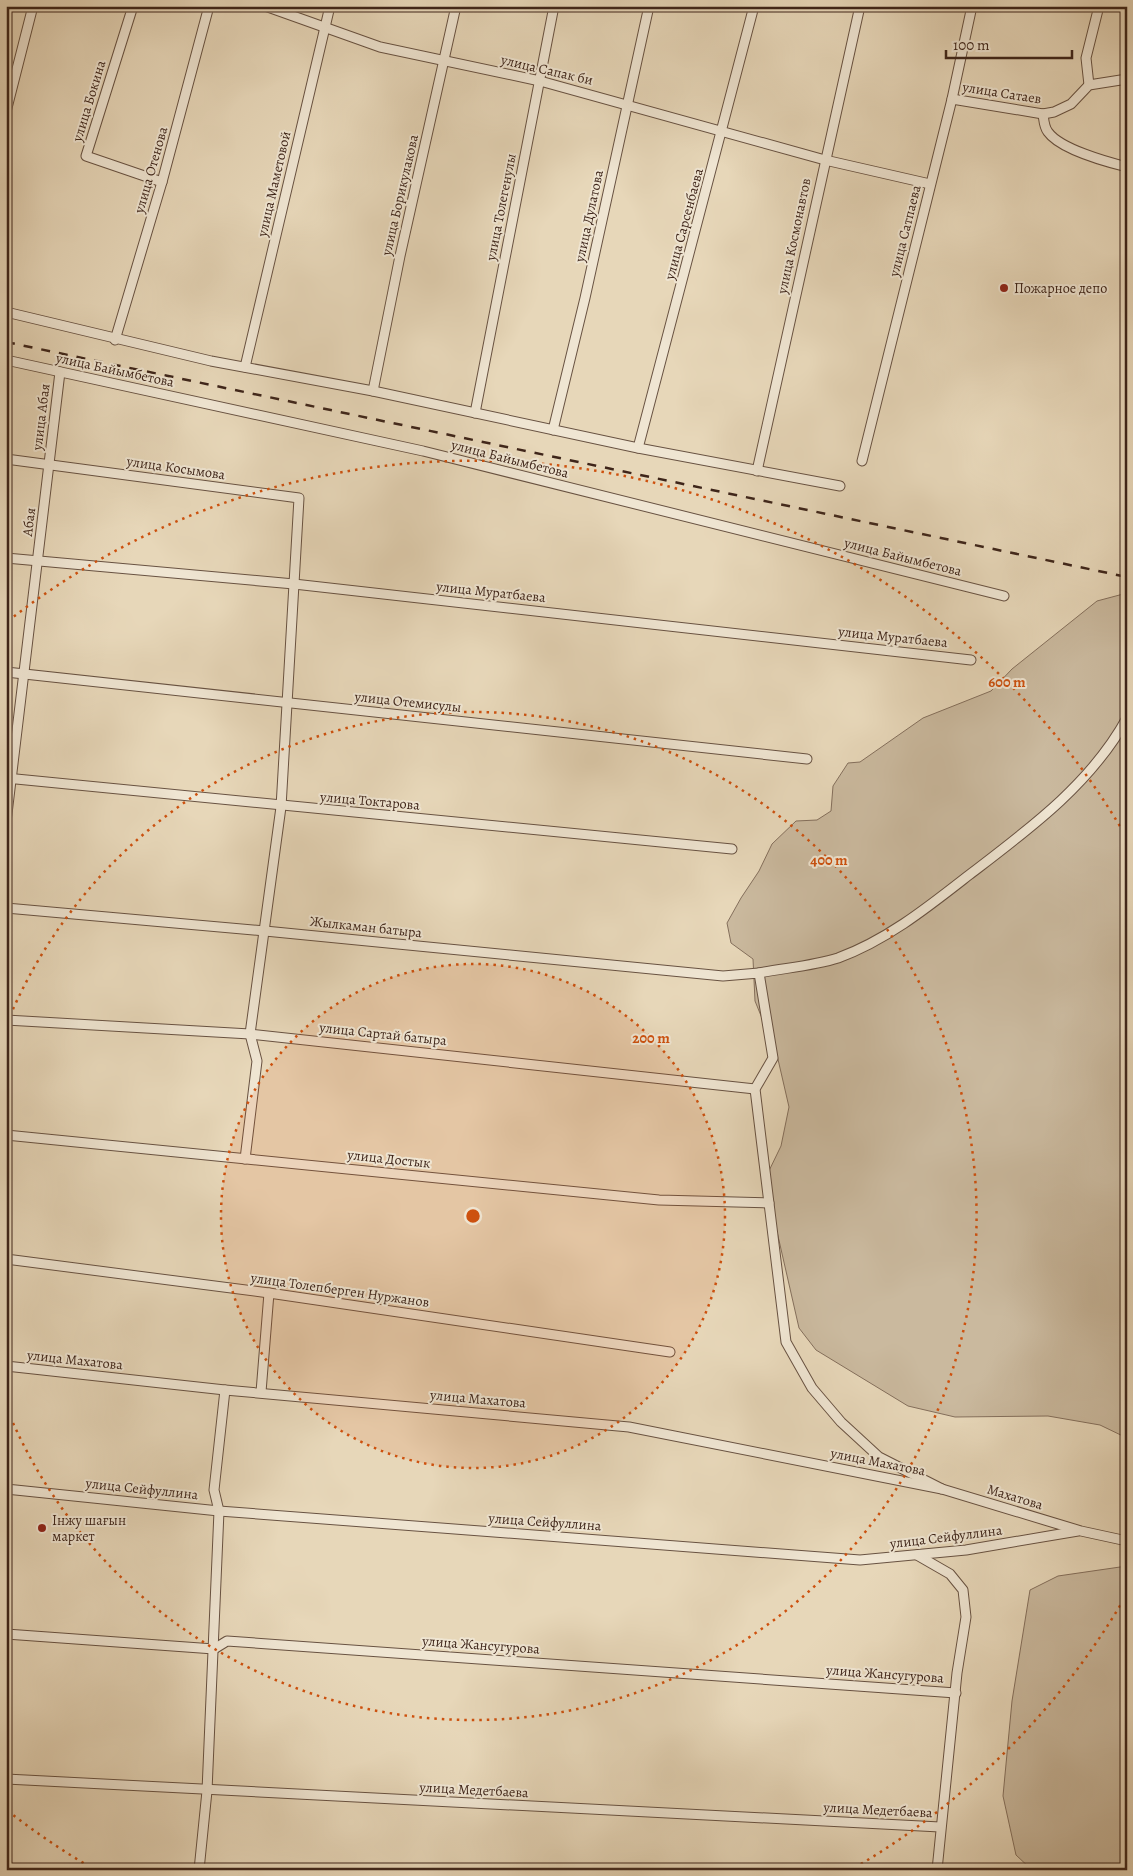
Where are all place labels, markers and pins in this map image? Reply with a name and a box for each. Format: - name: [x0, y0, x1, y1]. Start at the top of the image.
- place label: Пожарное депо: [1014, 279, 1107, 298]
- marker: Пожарное депо: [998, 282, 1010, 294]
- centre of rings: [464, 1207, 482, 1225]
- place label: Інжу шағын маркет: [52, 1511, 126, 1546]
- marker: Інжу шағын маркет: [36, 1522, 48, 1534]

